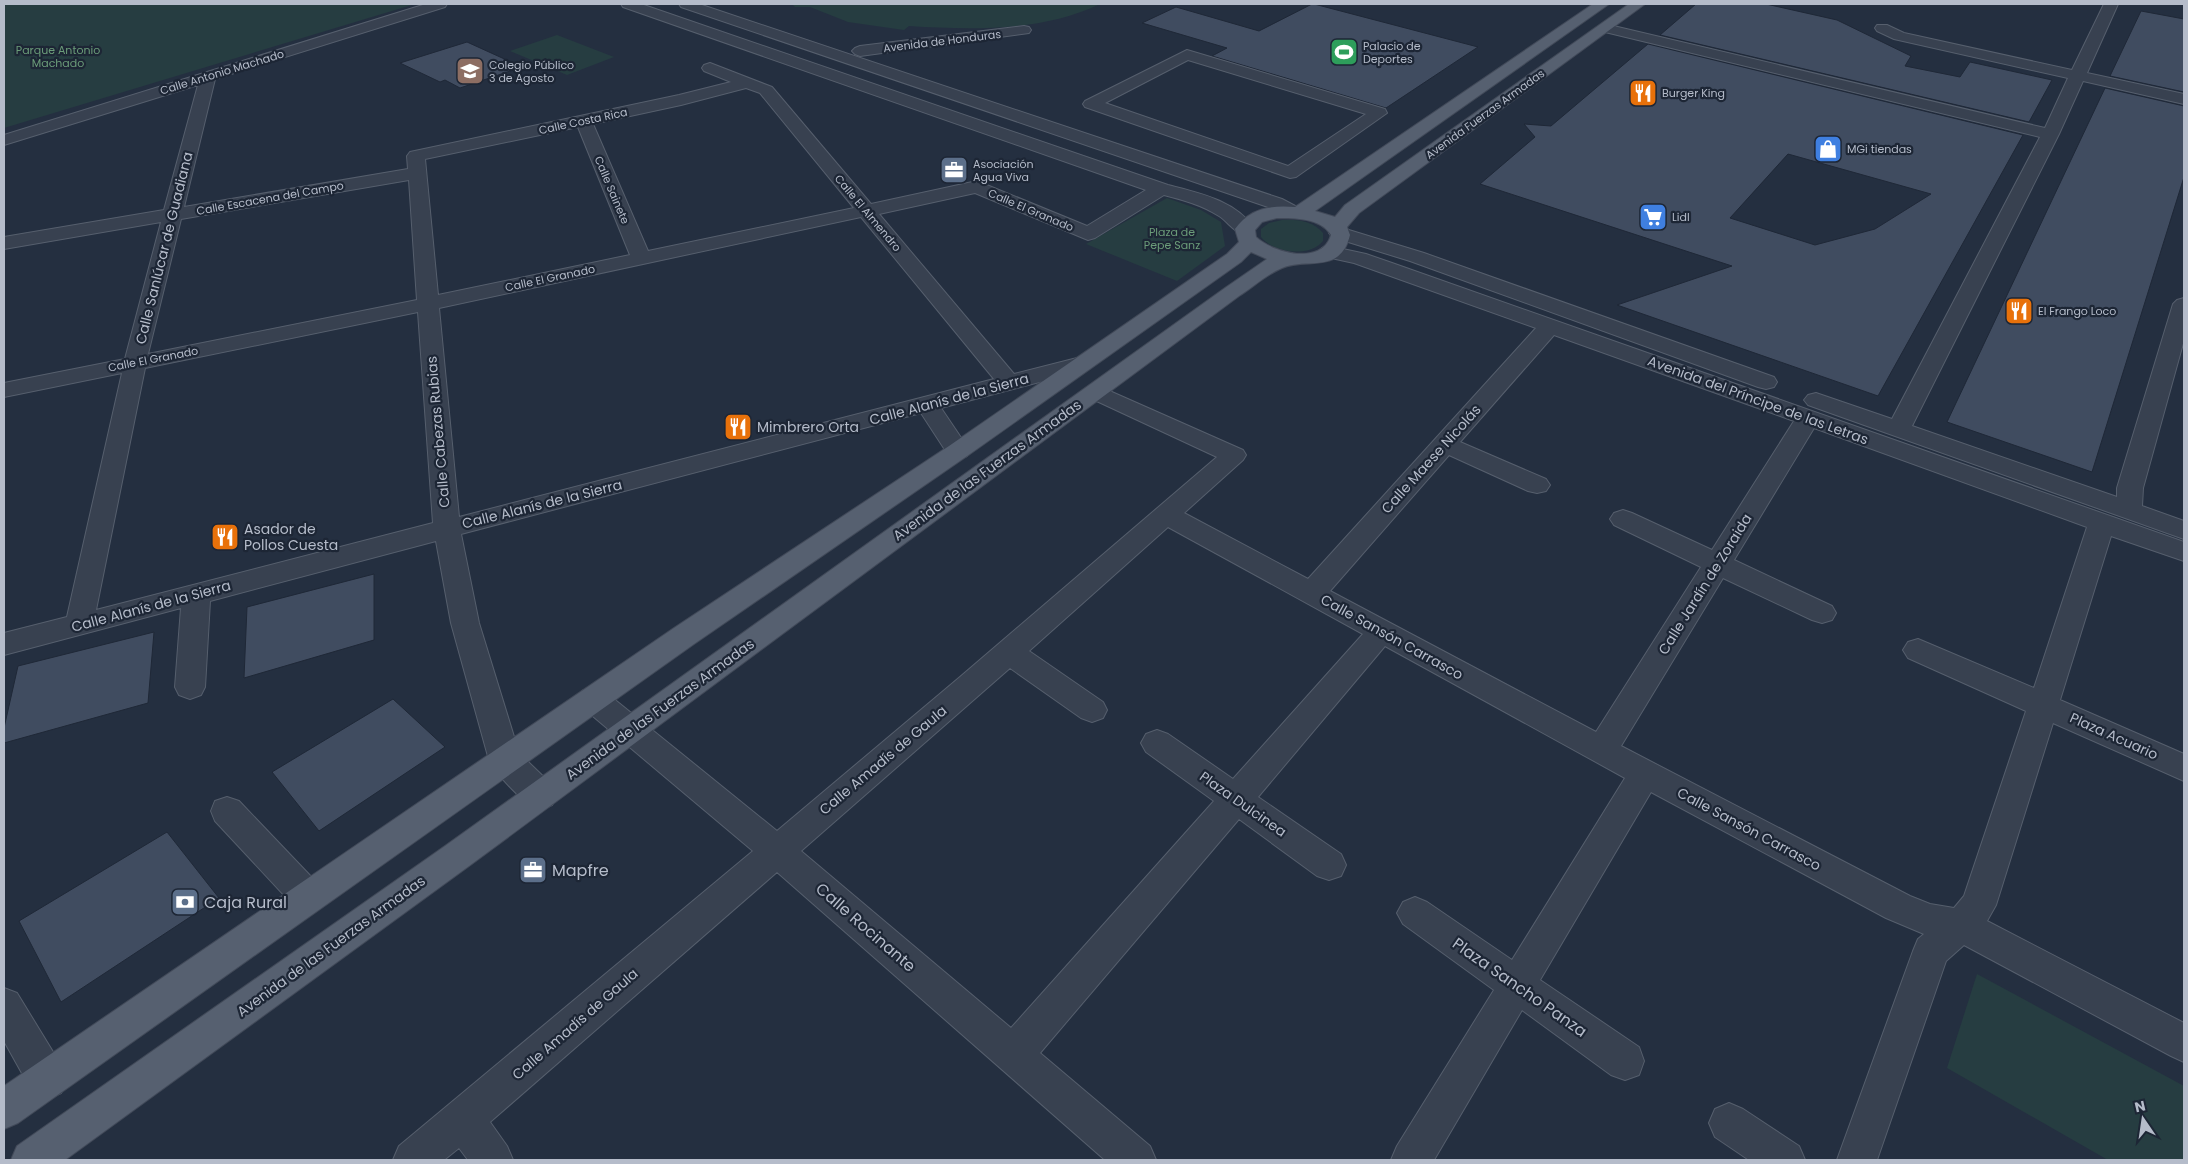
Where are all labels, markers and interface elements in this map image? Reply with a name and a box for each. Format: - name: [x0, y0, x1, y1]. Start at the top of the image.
- street label: Avenida de Honduras: [882, 26, 1002, 56]
- sports icon: Palacio de Deportes: [1329, 37, 1359, 67]
- place label: Palacio de Deportes: [1363, 38, 1421, 67]
- park label: Parque Antonio Machado: [16, 42, 100, 71]
- street label: Calle Antonio Machado: [158, 46, 286, 98]
- school or university icon: Colegio Público 3 de Agosto: [455, 56, 485, 86]
- place label: Colegio Público 3 de Agosto: [489, 57, 574, 86]
- street label: Avenida Fuerzas Armadas: [1422, 65, 1548, 163]
- restaurant icon: Burger King: [1628, 78, 1658, 108]
- place label: Burger King: [1662, 85, 1725, 101]
- street label: Calle Costa Rica: [537, 104, 629, 138]
- shop icon: MGi tiendas: [1813, 134, 1843, 164]
- place label: MGi tiendas: [1847, 141, 1912, 157]
- street label: Calle Sanlúcar de Guadiana: [130, 150, 198, 346]
- street label: Calle Sainete: [590, 154, 634, 227]
- office icon: Asociación Agua Viva: [939, 155, 969, 185]
- place label: Asociación Agua Viva: [973, 156, 1033, 185]
- street label: Calle El Almendro: [831, 171, 905, 255]
- street label: Calle Escacena del Campo: [195, 177, 345, 219]
- street label: Calle El Granado: [986, 185, 1076, 235]
- supermarket icon: Lidl: [1638, 202, 1668, 232]
- place label: Lidl: [1672, 209, 1690, 225]
- park label: Plaza de Pepe Sanz: [1144, 224, 1200, 253]
- street label: Calle El Granado: [504, 261, 596, 295]
- restaurant icon: El Frango Loco: [2004, 296, 2034, 326]
- place label: El Frango Loco: [2038, 303, 2116, 319]
- street label: Calle El Granado: [107, 342, 199, 376]
- street label: Avenida del Príncipe de las Letras: [1645, 351, 1871, 449]
- street label: Calle Cabezas Rubias: [421, 355, 455, 509]
- street label: Calle Alanís de la Sierra: [867, 368, 1031, 430]
- street label: Avenida de las Fuerzas Armadas: [889, 395, 1085, 545]
- street label: Calle Maese Nicolás: [1377, 400, 1485, 518]
- restaurant icon: Mimbrero Orta: [723, 412, 753, 442]
- place label: Mimbrero Orta: [757, 417, 859, 437]
- street label: Calle Alanís de la Sierra: [460, 474, 624, 534]
- street label: Calle Jardín de Zoraida: [1653, 510, 1757, 658]
- place label: Asador de Pollos Cuesta: [244, 519, 338, 555]
- restaurant icon: Asador de Pollos Cuesta: [210, 522, 240, 552]
- street label: Calle Alanís de la Sierra: [69, 575, 233, 637]
- street label: Calle Sansón Carrasco: [1317, 589, 1467, 685]
- street label: Avenida de las Fuerzas Armadas: [562, 634, 758, 784]
- street label: Calle Amadís de Gaula: [815, 701, 951, 819]
- street label: Plaza Acuario: [2067, 708, 2161, 764]
- street label: Plaza Dulcinea: [1196, 767, 1290, 841]
- street label: Calle Sansón Carrasco: [1674, 783, 1824, 875]
- office icon: Mapfre: [518, 855, 548, 885]
- place label: Mapfre: [552, 859, 609, 882]
- street label: Avenida de las Fuerzas Armadas: [233, 871, 429, 1021]
- street label: Calle Rocinante: [811, 877, 921, 977]
- bank icon: Caja Rural: [170, 887, 200, 917]
- place label: Caja Rural: [204, 891, 287, 914]
- street label: Plaza Sancho Panza: [1448, 932, 1592, 1043]
- street label: Calle Amadís de Gaula: [508, 964, 642, 1084]
- north arrow: [2118, 1094, 2168, 1144]
- text: N: [2133, 1095, 2147, 1117]

